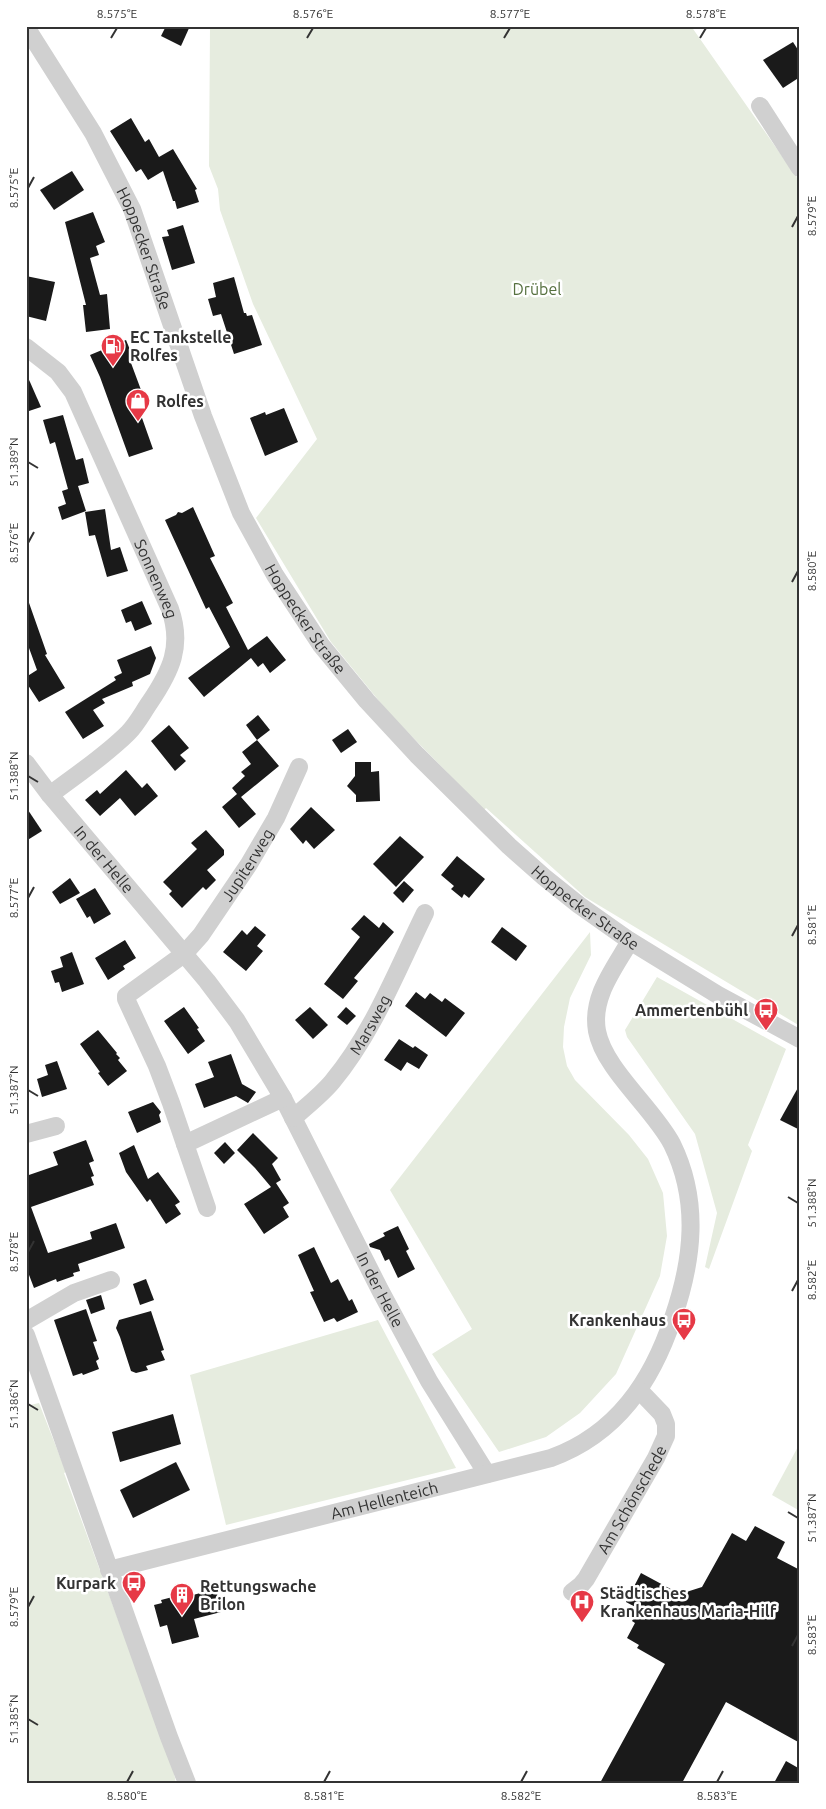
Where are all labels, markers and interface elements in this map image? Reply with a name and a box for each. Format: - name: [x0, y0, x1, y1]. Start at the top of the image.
- text: 8.575°E: [97, 7, 138, 20]
- text: 8.576°E: [293, 7, 334, 20]
- text: 8.577°E: [490, 7, 531, 20]
- text: 8.578°E: [686, 7, 727, 20]
- text: 8.575°E: [7, 167, 20, 208]
- street label: Hoppecker Straße: [113, 184, 175, 312]
- text: 8.579°E: [805, 195, 818, 236]
- park label: Drübel: [513, 280, 561, 298]
- place label: EC Tankstelle Rolfes: [130, 328, 231, 364]
- fuel station icon: EC Tankstelle Rolfes: [100, 333, 126, 367]
- shop icon: Rolfes: [125, 388, 151, 422]
- place label: Rolfes: [156, 392, 204, 410]
- text: 51.389°N: [7, 437, 20, 487]
- text: 8.576°E: [7, 522, 20, 563]
- street label: Sonnenweg: [131, 536, 181, 620]
- text: 8.580°E: [805, 550, 818, 591]
- street label: Hoppecker Straße: [262, 561, 350, 677]
- text: 51.388°N: [7, 751, 20, 801]
- street label: In der Helle: [71, 822, 138, 896]
- street label: Jupiterweg: [218, 825, 277, 904]
- street label: Hoppecker Straße: [528, 861, 642, 953]
- text: 8.577°E: [7, 877, 20, 918]
- text: 8.581°E: [805, 904, 818, 945]
- street label: Marsweg: [346, 992, 394, 1058]
- bus stop icon: Ammertenbühl: [753, 997, 779, 1031]
- place label: Ammertenbühl: [635, 1001, 748, 1019]
- text: 51.387°N: [7, 1065, 20, 1115]
- text: 51.388°N: [805, 1178, 818, 1228]
- text: 8.578°E: [7, 1231, 20, 1272]
- street label: In der Helle: [353, 1249, 407, 1330]
- text: 8.582°E: [805, 1259, 818, 1300]
- bus stop icon: Krankenhaus: [671, 1307, 697, 1341]
- place label: Krankenhaus: [569, 1311, 666, 1329]
- text: 51.386°N: [7, 1379, 20, 1429]
- street label: Am Schönschede: [594, 1442, 670, 1557]
- street label: Am Hellenteich: [329, 1478, 440, 1522]
- text: 51.387°N: [805, 1493, 818, 1543]
- bus stop icon: Kurpark: [121, 1570, 147, 1604]
- place label: Kurpark: [56, 1574, 116, 1592]
- place label: Rettungswache Brilon: [200, 1577, 316, 1613]
- building icon: Rettungswache Brilon: [169, 1582, 195, 1616]
- place label: Städtisches Krankenhaus Maria-Hilf: [600, 1584, 777, 1620]
- text: 8.579°E: [7, 1586, 20, 1627]
- hospital icon: Städtisches Krankenhaus Maria-Hilf: [569, 1589, 595, 1623]
- text: 8.583°E: [805, 1614, 818, 1655]
- text: 51.385°N: [7, 1694, 20, 1744]
- text: 8.580°E: [107, 1789, 148, 1802]
- text: 8.581°E: [304, 1789, 345, 1802]
- text: 8.582°E: [501, 1789, 542, 1802]
- text: 8.583°E: [697, 1789, 738, 1802]

